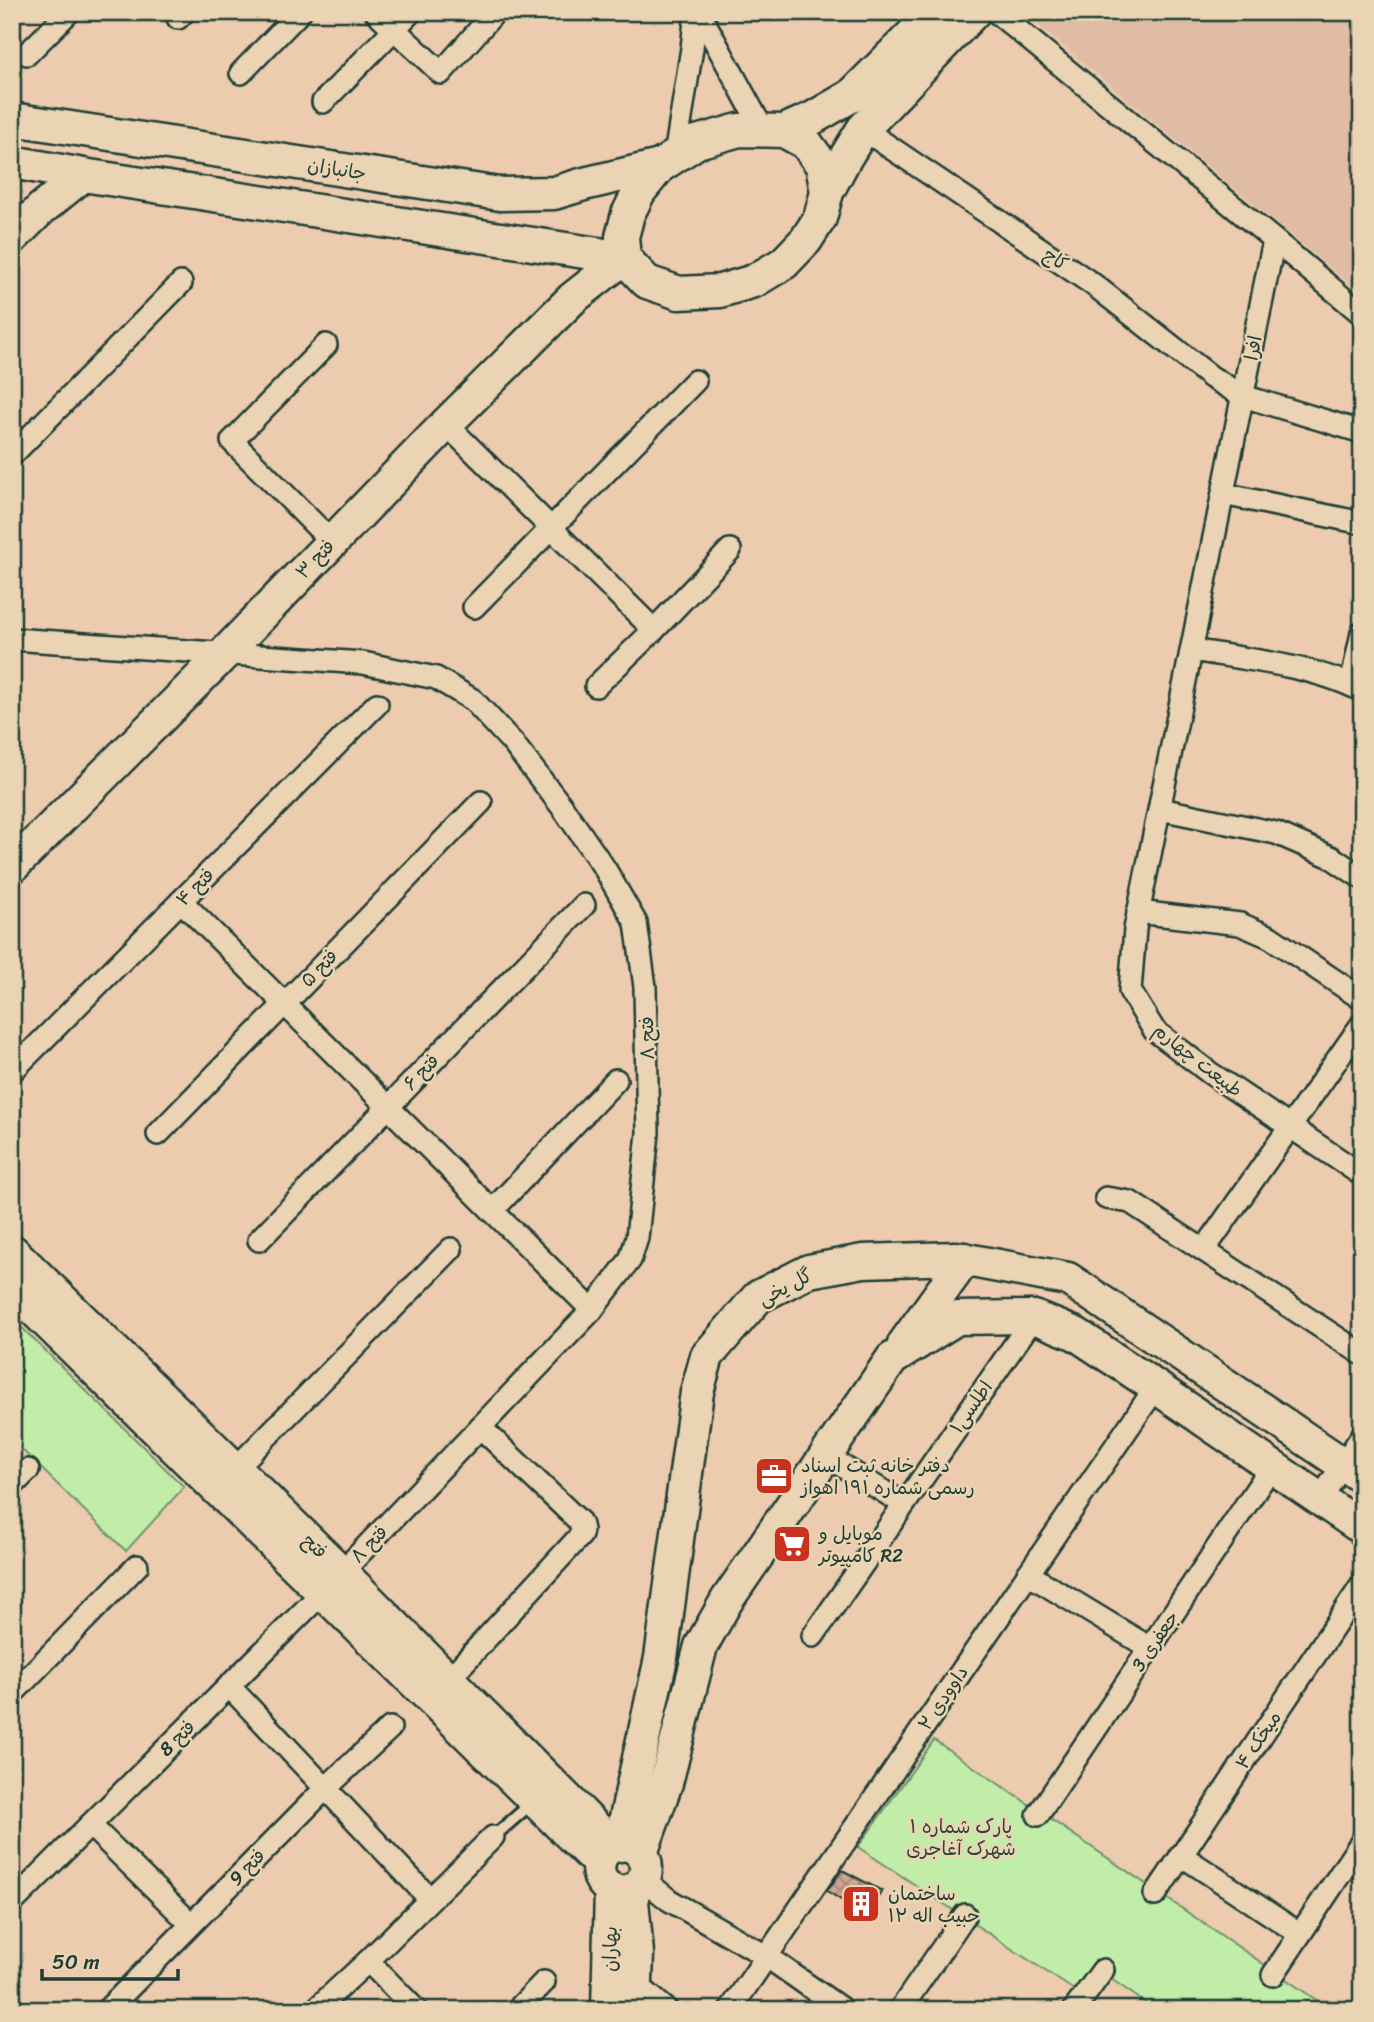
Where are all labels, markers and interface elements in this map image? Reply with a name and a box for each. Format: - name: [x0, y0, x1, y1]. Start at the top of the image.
- street label: جانبازان: [305, 148, 369, 190]
- street label: کاج: [1036, 238, 1076, 280]
- street label: افرا: [1234, 332, 1272, 364]
- street label: فتح ۳: [287, 531, 343, 587]
- street label: فتح ۴: [168, 860, 222, 914]
- street label: فتح ۵: [292, 941, 346, 995]
- street label: طبیعت چهارم: [1146, 1014, 1250, 1106]
- street label: فتح ۸: [630, 1016, 664, 1060]
- street label: فتح ۶: [395, 1045, 447, 1099]
- street label: گل یخی: [752, 1259, 818, 1315]
- street label: اطلسی۱: [941, 1374, 1001, 1440]
- place label: دفتر خانه ثبت اسناد رسمی شماره ۱۹۱ اهواز: [799, 1449, 975, 1504]
- office icon: دفتر خانه ثبت اسناد رسمی شماره ۱۹۱ اهواز: [753, 1455, 795, 1497]
- street label: فتح ۸: [342, 1517, 396, 1571]
- place label: موبایل و کامپیوتر R2: [817, 1517, 903, 1572]
- supermarket icon: موبایل و کامپیوتر R2: [771, 1523, 813, 1565]
- street label: فتح: [294, 1525, 336, 1567]
- street label: 3 جعفری: [1122, 1604, 1188, 1678]
- street label: داوودی ۲: [909, 1659, 977, 1737]
- street label: میخک ۴: [1226, 1704, 1290, 1776]
- street label: فتح 8: [151, 1712, 203, 1764]
- park label: پارک شماره ۱ شهرک آغاجری: [906, 1810, 1016, 1865]
- street label: فتح 9: [220, 1840, 274, 1894]
- place label: ساختمان حبیب اله ۱۲: [888, 1877, 980, 1932]
- building icon: ساختمان حبیب اله ۱۲: [840, 1883, 882, 1925]
- street label: بهاران: [593, 1926, 627, 1972]
- scale bar: [42, 1938, 178, 1982]
- text: 50 m: [52, 1943, 100, 1981]

